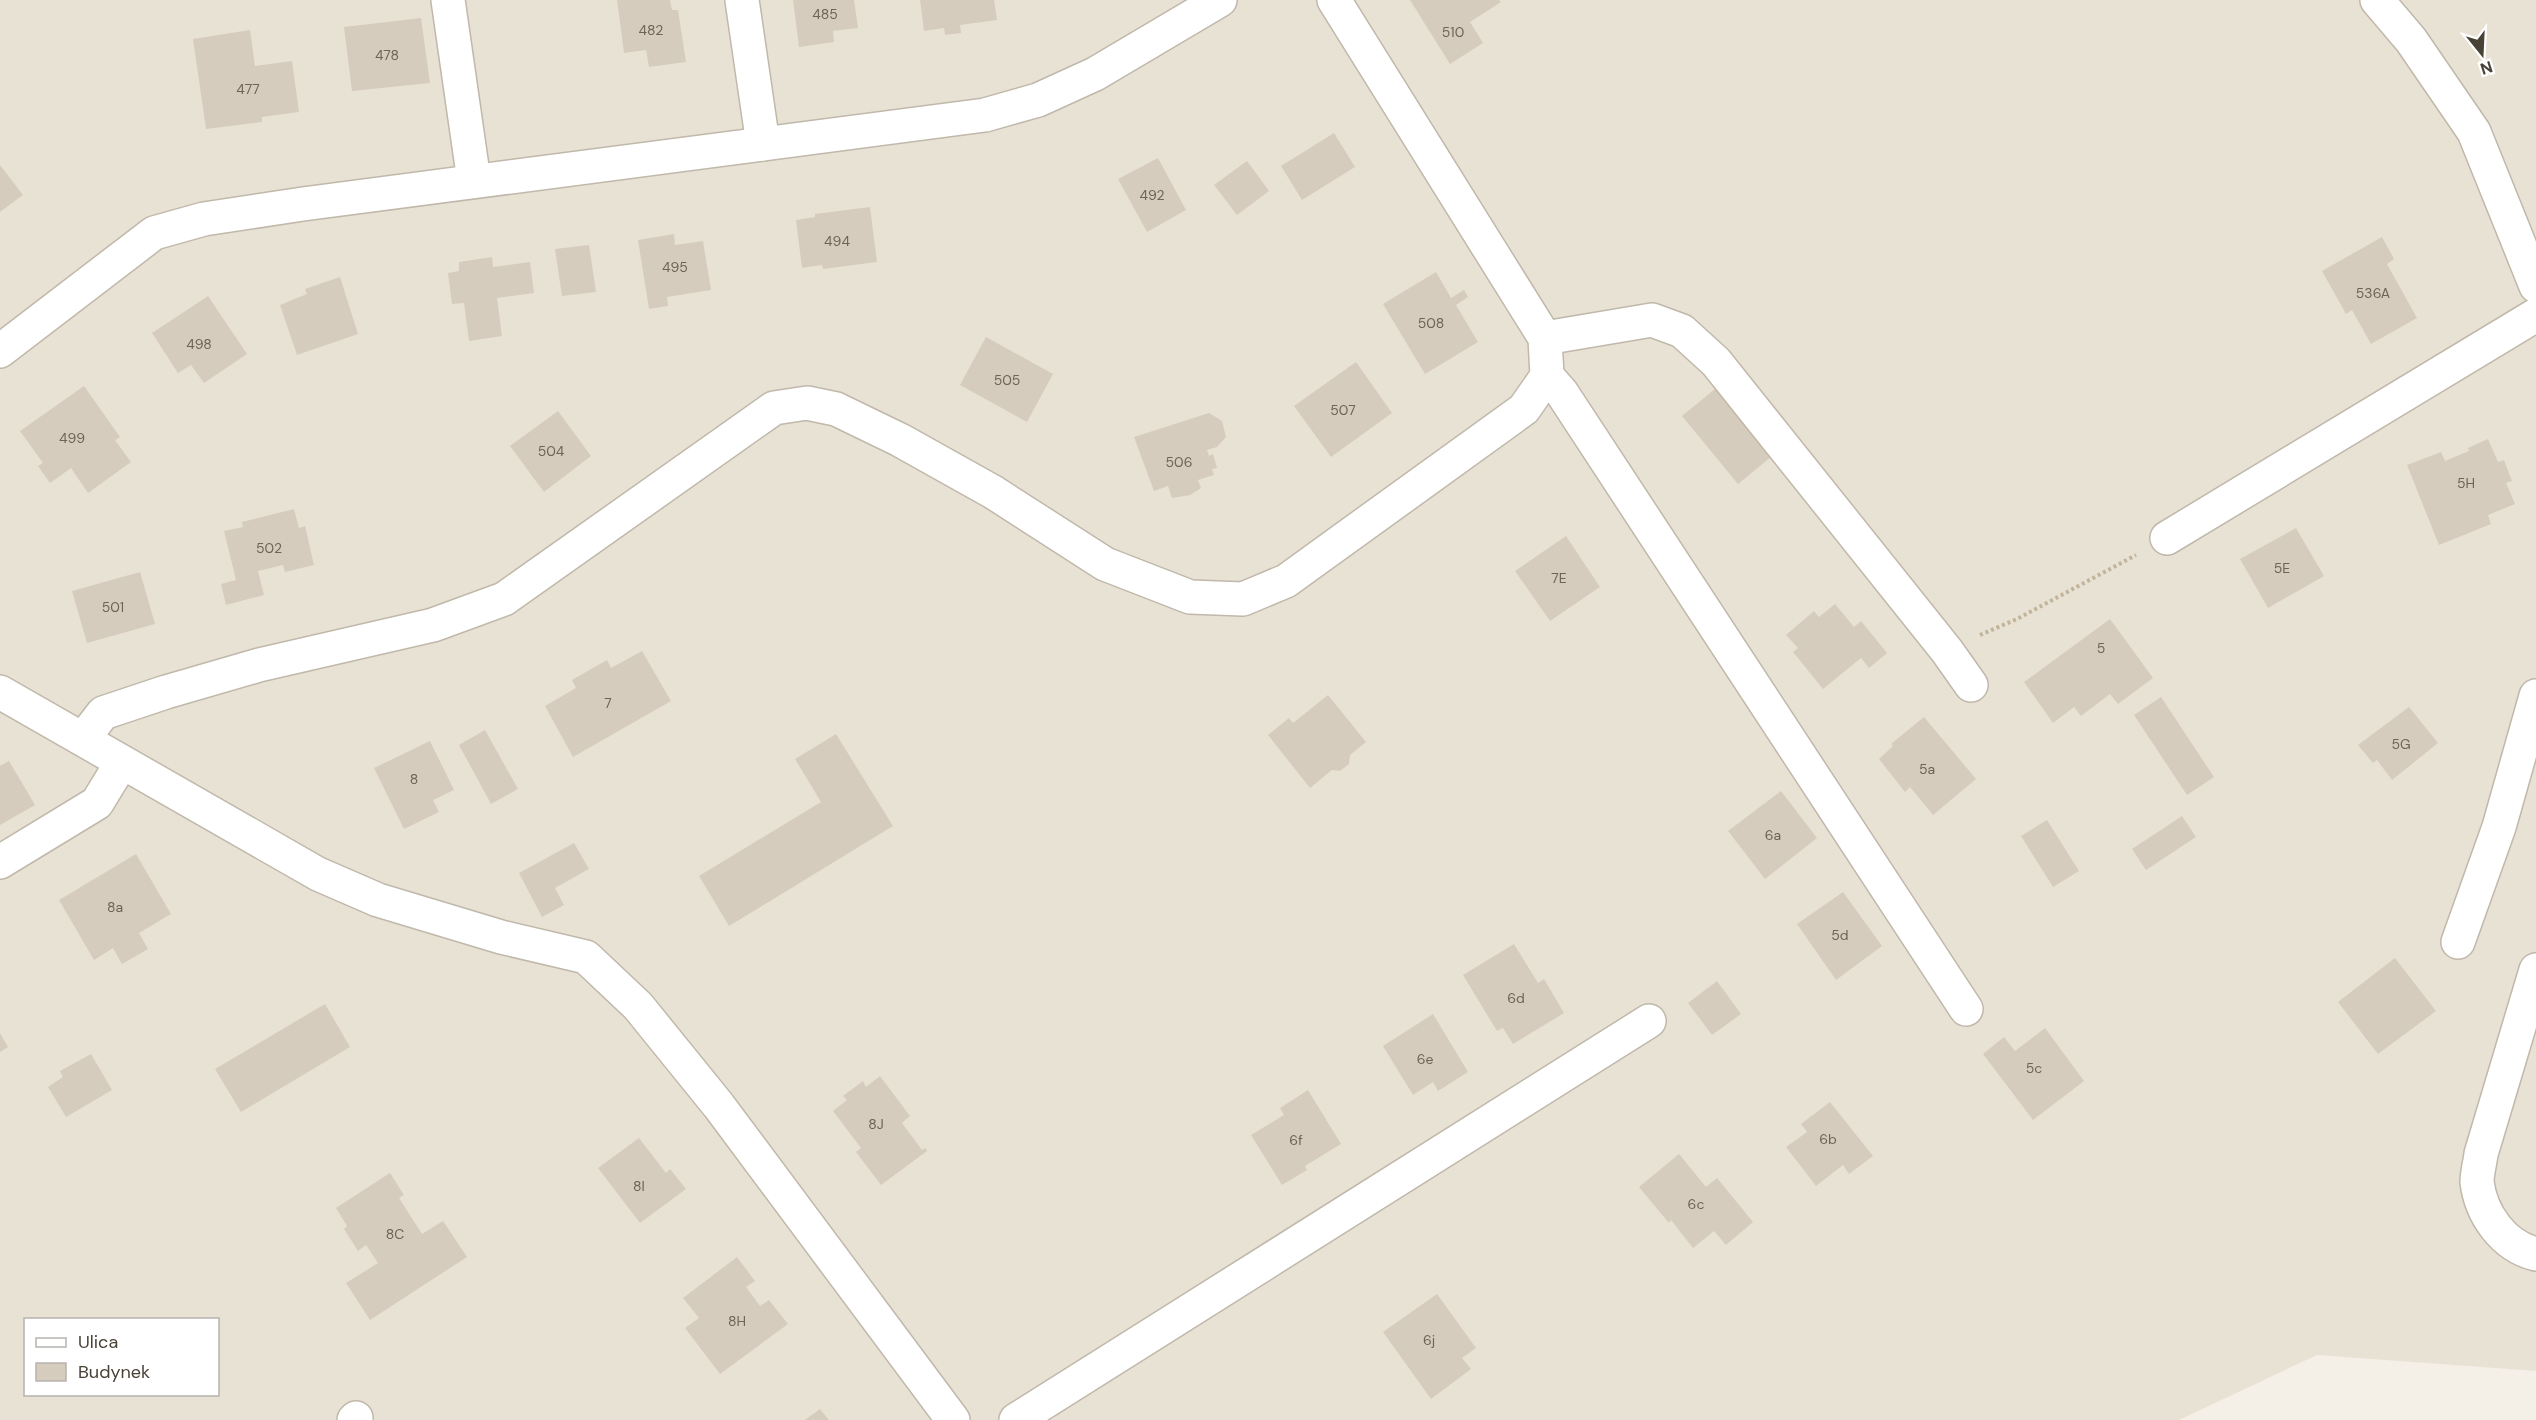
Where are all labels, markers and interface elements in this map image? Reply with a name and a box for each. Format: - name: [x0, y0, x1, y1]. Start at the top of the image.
- house number: 485: [812, 5, 838, 23]
- house number: 482: [639, 21, 663, 39]
- house number: 510: [1442, 23, 1464, 41]
- north arrow: [2452, 24, 2512, 84]
- house number: 478: [375, 46, 399, 64]
- text: N: [2478, 56, 2495, 80]
- house number: 477: [236, 80, 260, 98]
- house number: 492: [1139, 186, 1165, 204]
- house number: 494: [824, 232, 850, 250]
- house number: 495: [662, 258, 688, 276]
- house number: 536A: [2356, 284, 2390, 302]
- house number: 508: [1418, 314, 1444, 332]
- house number: 498: [186, 335, 212, 353]
- house number: 505: [994, 371, 1020, 389]
- house number: 507: [1330, 401, 1356, 419]
- house number: 499: [59, 429, 85, 447]
- house number: 504: [538, 442, 565, 460]
- house number: 506: [1166, 453, 1192, 471]
- house number: 5H: [2457, 474, 2475, 492]
- house number: 502: [256, 539, 282, 557]
- house number: 5E: [2274, 559, 2290, 577]
- house number: 7E: [1551, 569, 1567, 587]
- house number: 501: [102, 598, 124, 616]
- house number: 5: [2097, 639, 2105, 657]
- house number: 7: [604, 694, 612, 712]
- house number: 5G: [2391, 735, 2411, 753]
- house number: 5a: [1919, 760, 1935, 778]
- house number: 8: [410, 770, 418, 788]
- house number: 6a: [1765, 826, 1781, 844]
- house number: 8a: [107, 898, 123, 916]
- house number: 5d: [1831, 926, 1849, 944]
- house number: 6d: [1507, 989, 1525, 1007]
- house number: 6e: [1417, 1050, 1433, 1068]
- house number: 5c: [2026, 1059, 2042, 1077]
- house number: 8J: [868, 1115, 884, 1133]
- house number: 6b: [1819, 1130, 1837, 1148]
- house number: 6f: [1289, 1131, 1303, 1149]
- house number: 8I: [633, 1177, 645, 1195]
- house number: 6c: [1688, 1195, 1704, 1213]
- house number: 8C: [386, 1225, 404, 1243]
- house number: 8H: [728, 1312, 746, 1330]
- legend: [24, 1318, 219, 1396]
- text: Ulica: [78, 1330, 118, 1354]
- house number: 6j: [1423, 1331, 1435, 1349]
- text: Budynek: [78, 1360, 150, 1384]

